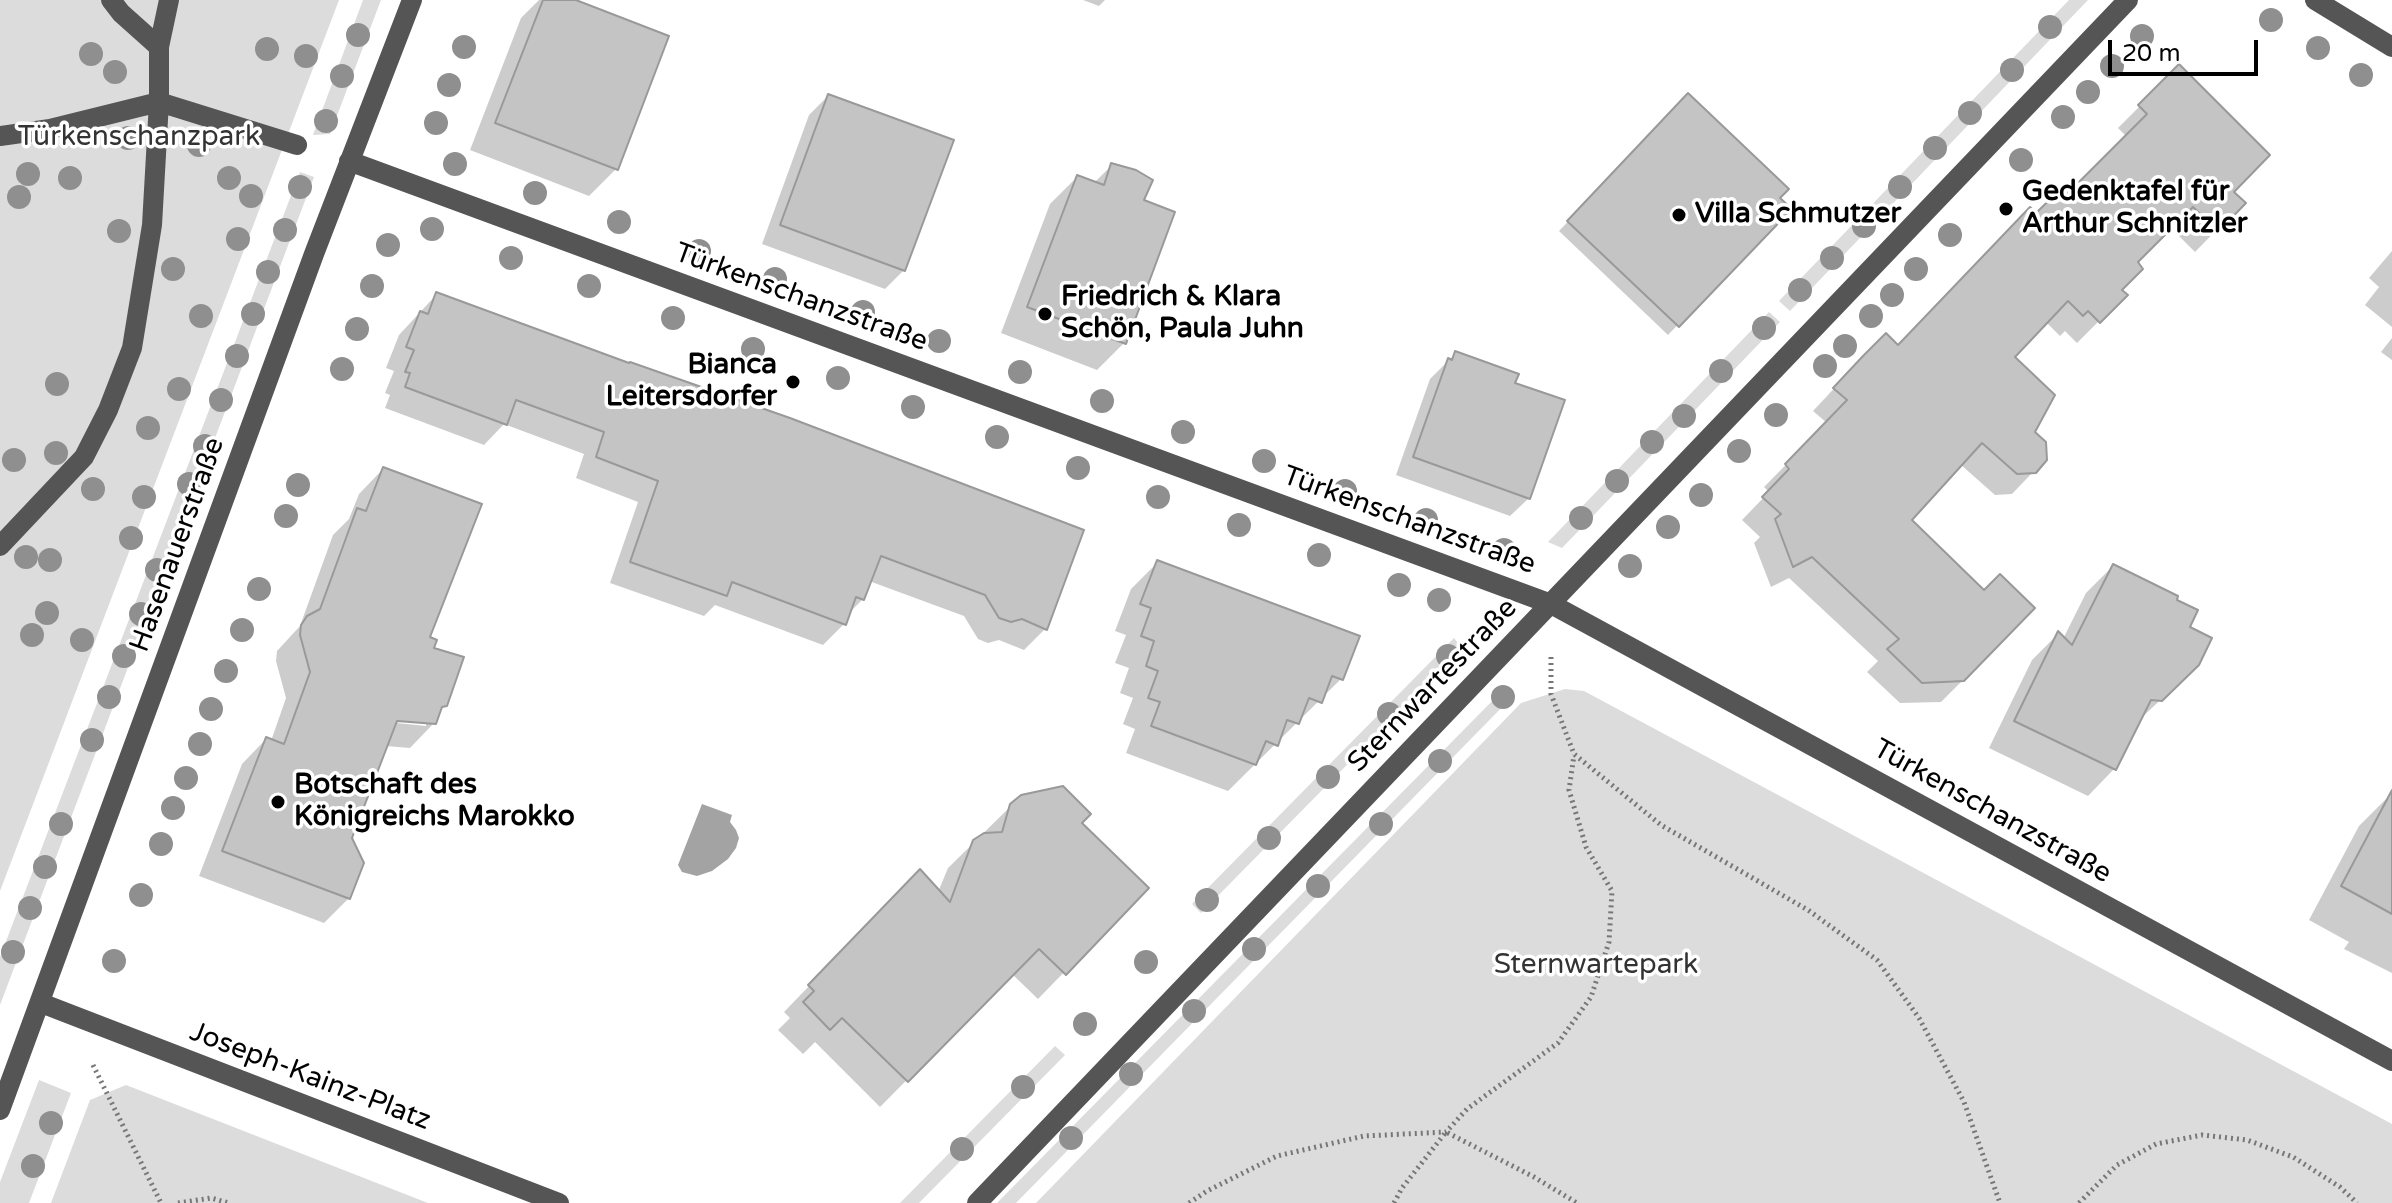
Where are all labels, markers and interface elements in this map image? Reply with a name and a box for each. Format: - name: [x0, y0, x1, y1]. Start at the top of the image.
- scale bar: [2112, 24, 2262, 74]
- text: 20 m: [2122, 39, 2180, 68]
- park label: Türkenschanzpark: [18, 121, 260, 155]
- place label: Gedenktafel für Arthur Schnitzler: [2022, 176, 2248, 242]
- place label: Villa Schmutzer: [1695, 198, 1901, 232]
- marker: Gedenktafel für Arthur Schnitzler: [1997, 200, 2015, 218]
- marker: Villa Schmutzer: [1670, 206, 1688, 224]
- street label: Türkenschanzstraße: [670, 237, 932, 359]
- place label: Friedrich & Klara Schön, Paula Juhn: [1061, 281, 1304, 347]
- marker: Friedrich & Klara Schön, Paula Juhn: [1036, 305, 1054, 323]
- place label: Bianca Leitersdorfer: [606, 349, 777, 415]
- marker: Bianca Leitersdorfer: [784, 373, 802, 391]
- street label: Hasenauerstraße: [124, 433, 232, 657]
- street label: Türkenschanzstraße: [1278, 460, 1540, 582]
- street label: Sternwartestraße: [1341, 592, 1525, 780]
- street label: Türkenschanzstraße: [1867, 733, 2117, 891]
- place label: Botschaft des Königreichs Marokko: [294, 769, 575, 835]
- marker: Botschaft des Königreichs Marokko: [269, 793, 287, 811]
- park label: Sternwartepark: [1494, 949, 1698, 983]
- street label: Joseph-Kainz-Platz: [185, 1016, 435, 1138]

